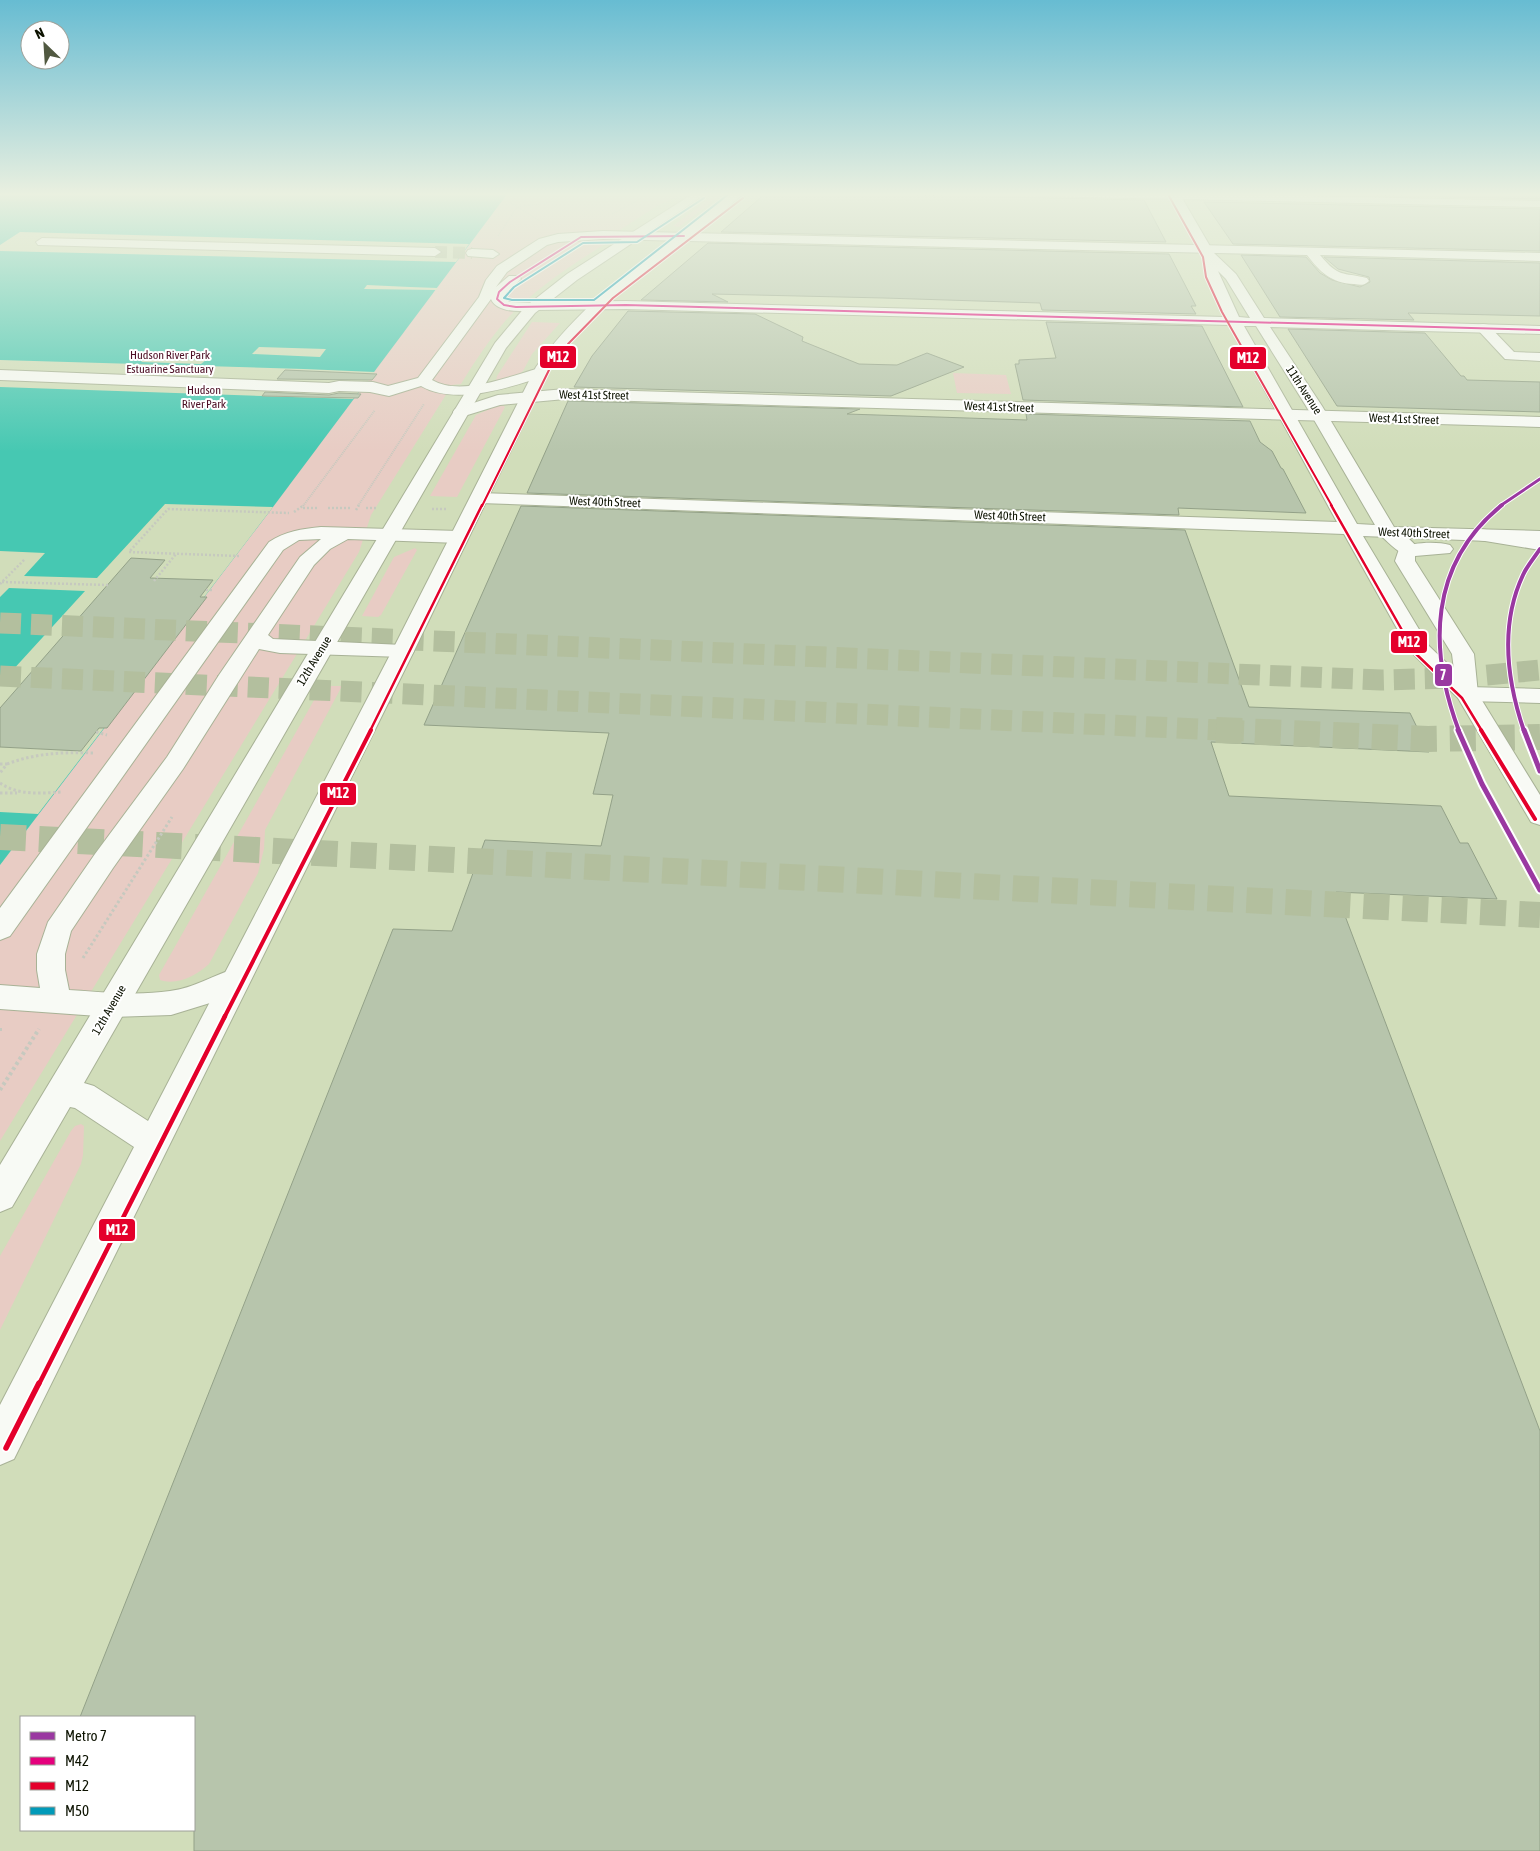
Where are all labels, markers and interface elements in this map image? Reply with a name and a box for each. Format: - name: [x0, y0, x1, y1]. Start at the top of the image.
- north arrow: [20, 20, 70, 70]
- text: N: [32, 24, 47, 42]
- line badge: M12: [539, 345, 577, 369]
- line badge: M12: [1229, 346, 1267, 370]
- park label: Hudson River Park Estuarine Sanctuary: [126, 348, 214, 376]
- text: M12: [547, 349, 570, 365]
- text: M12: [1237, 350, 1260, 366]
- street label: 11th Avenue: [1283, 363, 1325, 417]
- park label: Hudson River Park: [182, 383, 227, 411]
- street label: West 41st Street: [559, 387, 630, 403]
- street label: West 41st Street: [964, 399, 1035, 415]
- street label: West 41st Street: [1369, 411, 1440, 427]
- street label: West 40th Street: [569, 494, 642, 510]
- street label: West 40th Street: [974, 508, 1047, 524]
- street label: West 40th Street: [1378, 525, 1451, 541]
- line badge: M12: [1390, 630, 1428, 654]
- street label: 12th Avenue: [294, 634, 334, 688]
- text: M12: [1398, 634, 1421, 650]
- line badge: 7: [1434, 663, 1453, 687]
- text: 7: [1440, 667, 1446, 683]
- line badge: M12: [319, 782, 357, 806]
- text: M12: [327, 785, 350, 801]
- street label: 12th Avenue: [89, 983, 129, 1037]
- line badge: M12: [98, 1218, 136, 1242]
- text: M12: [106, 1222, 129, 1238]
- legend: [20, 1716, 195, 1831]
- text: Metro 7: [65, 1727, 107, 1744]
- text: M42: [65, 1752, 89, 1769]
- text: M12: [65, 1777, 89, 1794]
- text: M50: [65, 1802, 89, 1819]

